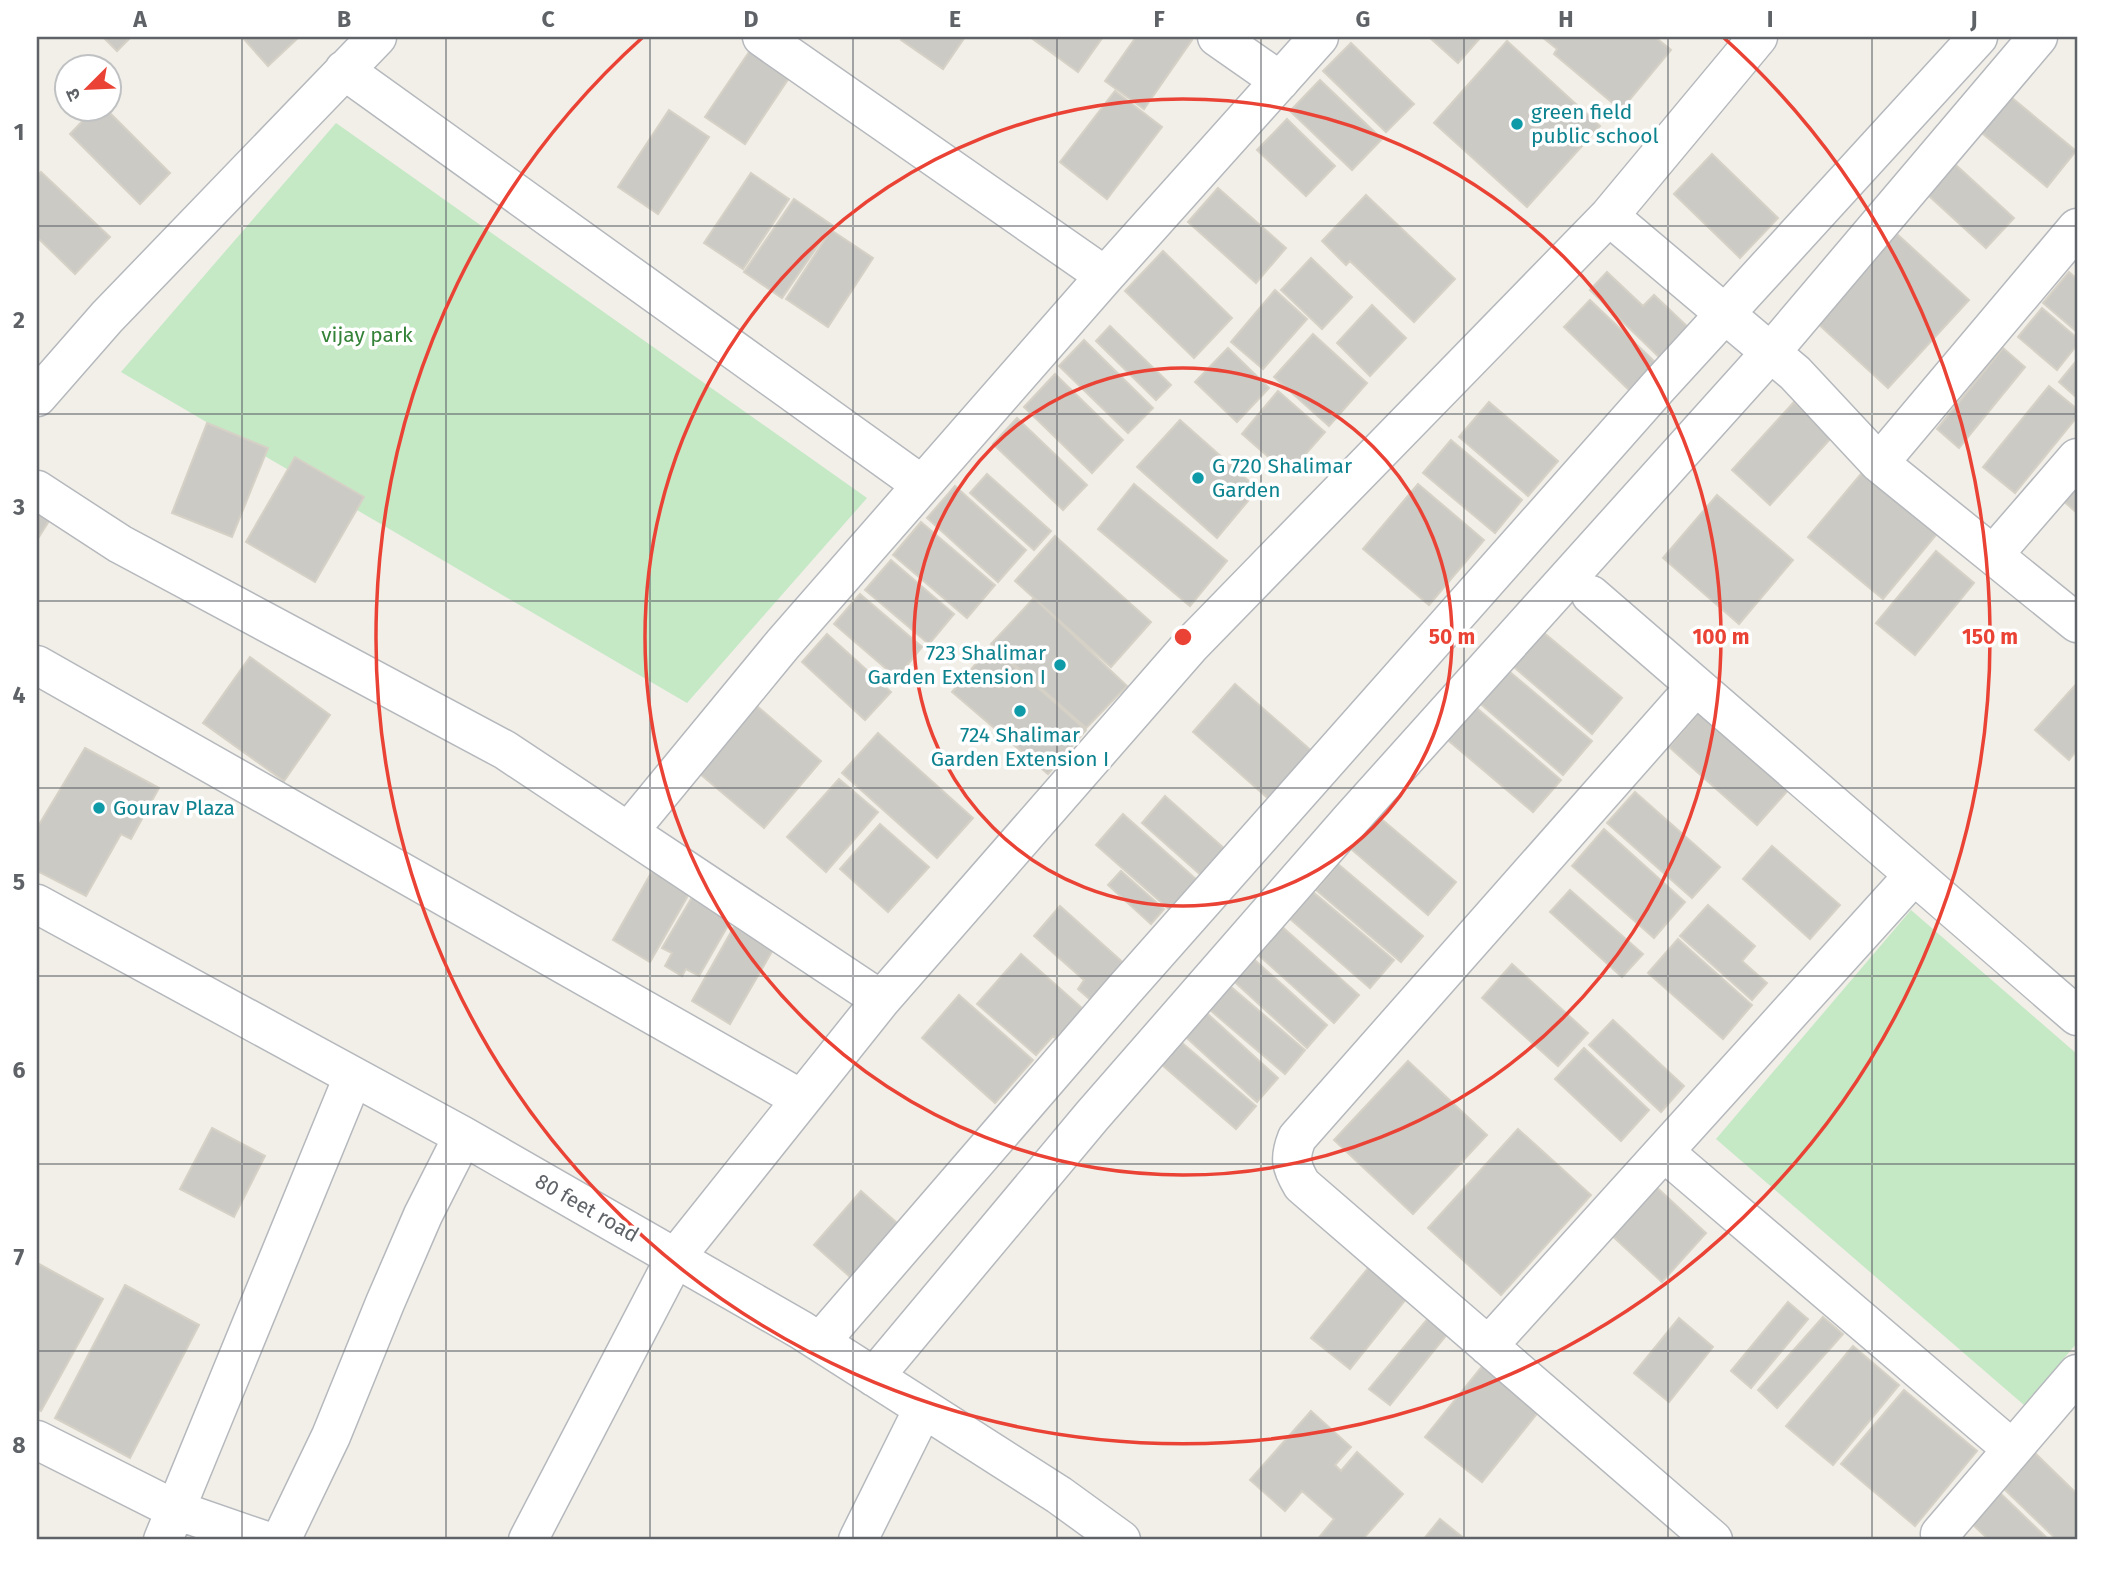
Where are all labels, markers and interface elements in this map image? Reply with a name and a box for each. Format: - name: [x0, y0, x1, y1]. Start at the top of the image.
- text: A: [132, 5, 147, 33]
- text: B: [337, 5, 351, 33]
- text: C: [541, 5, 555, 33]
- text: D: [744, 5, 759, 33]
- text: E: [949, 5, 961, 33]
- text: F: [1153, 5, 1165, 33]
- text: G: [1356, 5, 1370, 33]
- text: H: [1558, 5, 1574, 33]
- text: I: [1767, 5, 1773, 33]
- text: J: [1969, 5, 1978, 33]
- north arrow: [52, 52, 122, 122]
- text: उ: [60, 84, 86, 104]
- place label: green field public school: [1531, 99, 1659, 149]
- marker: green field public school: [1509, 116, 1525, 132]
- text: 1: [14, 118, 24, 146]
- text: 2: [13, 306, 25, 334]
- park label: vijay park: [321, 322, 413, 348]
- place label: G 720 Shalimar Garden: [1212, 453, 1352, 503]
- marker: G 720 Shalimar Garden: [1190, 470, 1206, 486]
- text: 3: [12, 493, 25, 521]
- text: 50 m: [1429, 624, 1475, 650]
- text: 100 m: [1692, 624, 1750, 650]
- text: 150 m: [1962, 624, 2018, 650]
- centre of rings: [1171, 625, 1195, 649]
- place label: 723 Shalimar Garden Extension I: [867, 640, 1046, 690]
- marker: 723 Shalimar Garden Extension I: [1052, 657, 1068, 673]
- text: 4: [13, 681, 26, 709]
- marker: 724 Shalimar Garden Extension I: [1012, 703, 1028, 719]
- place label: 724 Shalimar Garden Extension I: [931, 722, 1109, 772]
- place label: Gourav Plaza: [113, 795, 235, 821]
- marker: Gourav Plaza: [91, 800, 107, 816]
- text: 5: [13, 868, 25, 896]
- text: 6: [13, 1056, 26, 1084]
- street label: 80 feet road: [531, 1168, 643, 1248]
- text: 7: [14, 1243, 25, 1271]
- text: 8: [12, 1431, 26, 1459]

